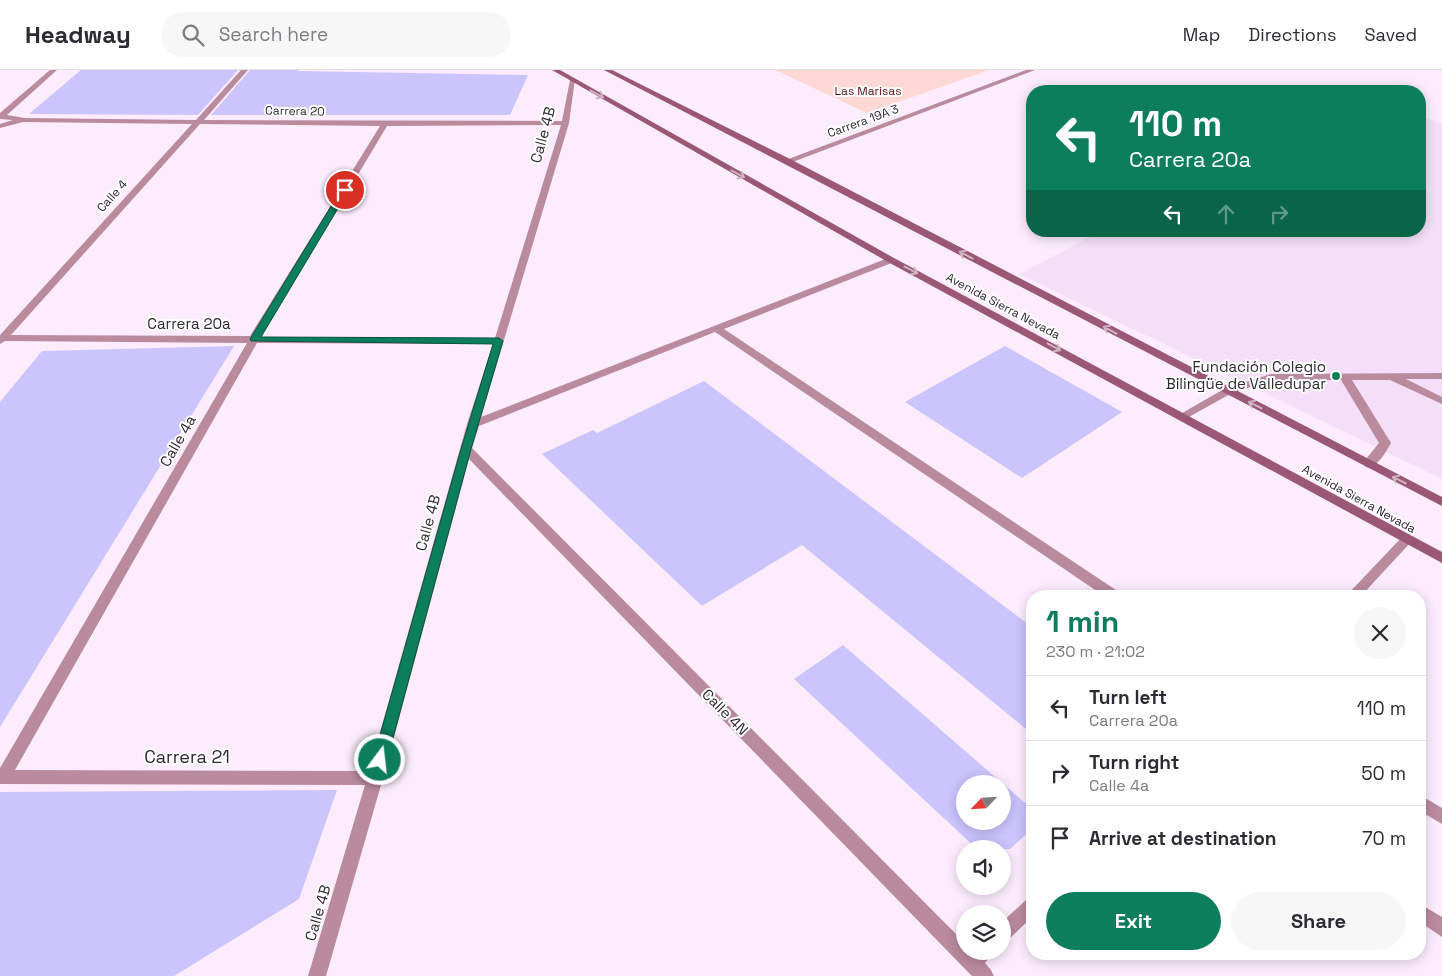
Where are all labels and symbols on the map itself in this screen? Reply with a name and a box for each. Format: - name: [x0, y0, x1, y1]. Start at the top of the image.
- park label: Las Marisas: [834, 83, 902, 99]
- one-way arrow: [589, 90, 604, 99]
- street label: Carrera 19A 3: [825, 101, 901, 141]
- street label: Carrera 20: [265, 102, 325, 120]
- street label: Calle 4B: [526, 105, 559, 165]
- pin: [324, 169, 366, 211]
- one-way arrow: [731, 169, 746, 179]
- street label: Calle 4: [93, 176, 131, 216]
- one-way arrow: [959, 250, 974, 259]
- one-way arrow: [903, 266, 917, 276]
- street label: Avenida Sierra Nevada: [943, 269, 1063, 343]
- street label: Carrera 20a: [147, 314, 231, 333]
- one-way arrow: [1103, 325, 1118, 335]
- one-way arrow: [1046, 343, 1061, 352]
- place label: Fundación Colegio Bilingüe de Valledupar: [1166, 357, 1326, 393]
- marker: Fundación Colegio Bilingüe de Valledupar: [1330, 370, 1342, 382]
- one-way arrow: [1247, 400, 1262, 410]
- street label: Calle 4a: [155, 411, 200, 470]
- street label: Avenida Sierra Nevada: [1299, 461, 1419, 537]
- one-way arrow: [1392, 475, 1407, 484]
- street label: Calle 4B: [411, 493, 444, 553]
- street label: Calle 4N: [698, 685, 752, 739]
- position arrow: [353, 733, 405, 785]
- street label: Carrera 21: [144, 745, 230, 768]
- north arrow: [956, 775, 1011, 830]
- street label: Calle 4B: [300, 882, 335, 943]

